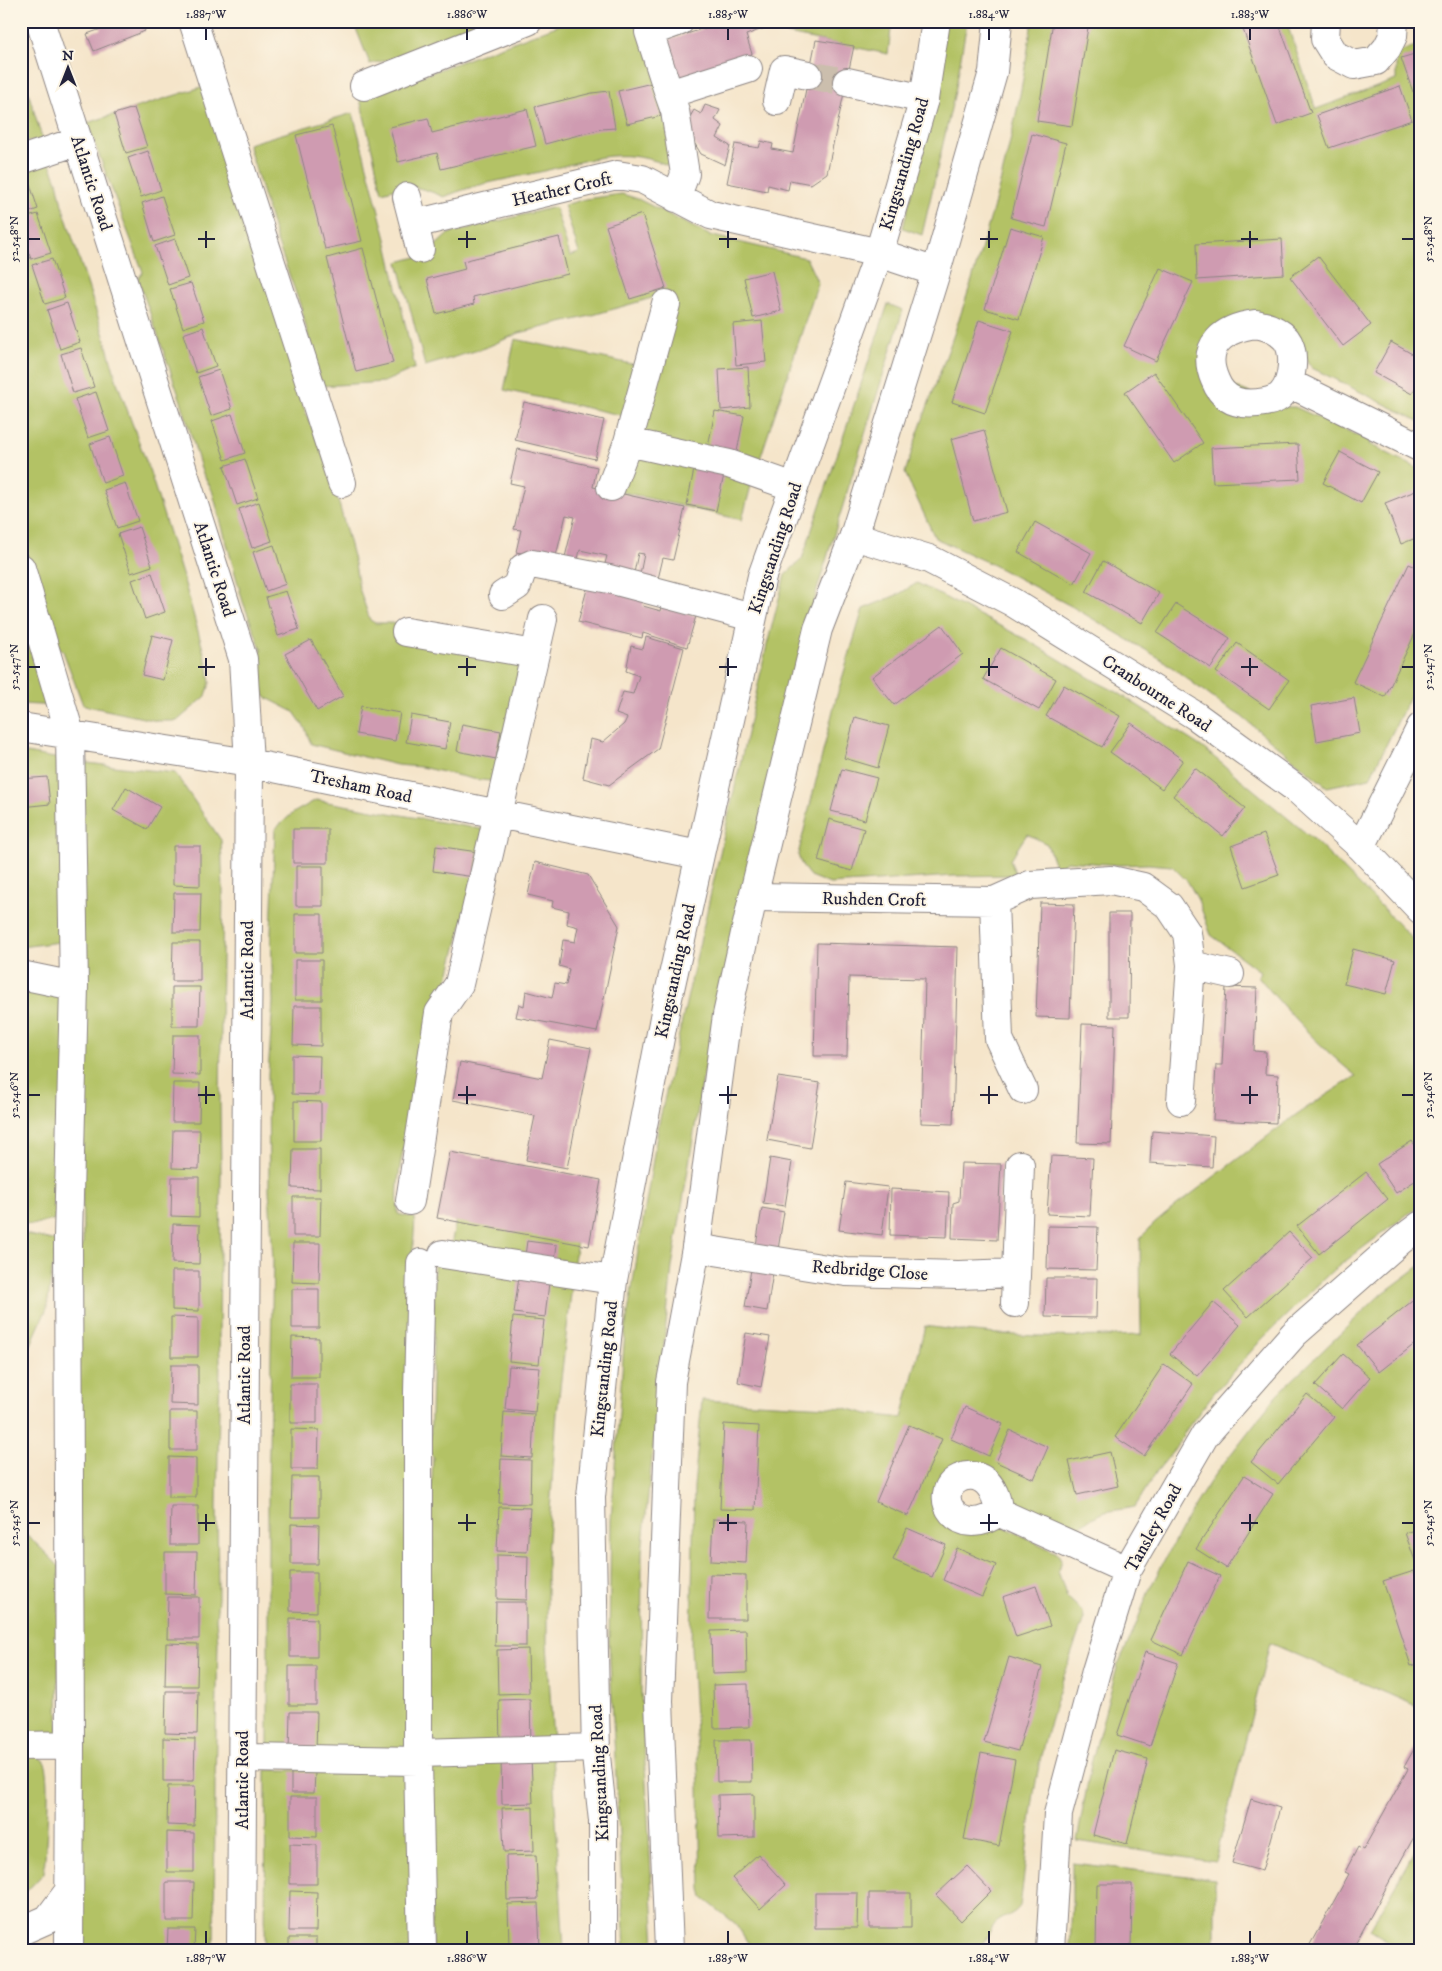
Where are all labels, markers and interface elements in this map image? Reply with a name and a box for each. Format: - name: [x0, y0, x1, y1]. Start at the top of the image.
- text: 1.887°W: [186, 7, 227, 22]
- text: 1.886°W: [447, 7, 488, 22]
- text: 1.885°W: [708, 7, 749, 22]
- text: 1.884°W: [969, 7, 1011, 22]
- text: 1.883°W: [1231, 7, 1270, 22]
- north arrow: [42, 42, 92, 92]
- text: N: [62, 47, 74, 65]
- street label: Kingstanding Road: [875, 95, 934, 233]
- street label: Atlantic Road: [65, 133, 117, 234]
- street label: Heather Croft: [510, 168, 615, 212]
- text: 52.548°N: [7, 216, 22, 262]
- text: 52.548°N: [1421, 216, 1436, 262]
- street label: Kingstanding Road: [744, 480, 808, 617]
- street label: Atlantic Road: [188, 519, 240, 620]
- text: 52.547°N: [7, 644, 22, 690]
- text: 52.547°N: [1421, 644, 1436, 690]
- street label: Cranbourne Road: [1098, 650, 1215, 737]
- street label: Tresham Road: [308, 765, 414, 809]
- street label: Rushden Croft: [822, 888, 927, 912]
- street label: Kingstanding Road: [651, 902, 701, 1041]
- street label: Atlantic Road: [237, 921, 259, 1019]
- text: 52.546°N: [7, 1071, 22, 1118]
- text: 52.546°N: [1421, 1071, 1436, 1118]
- street label: Redbridge Close: [811, 1256, 929, 1286]
- street label: Kingstanding Road: [587, 1300, 623, 1438]
- street label: Atlantic Road: [234, 1326, 256, 1424]
- street label: Tansley Road: [1121, 1480, 1187, 1576]
- text: 52.545°N: [7, 1500, 22, 1546]
- text: 52.545°N: [1421, 1500, 1436, 1546]
- street label: Kingstanding Road: [585, 1704, 615, 1842]
- street label: Atlantic Road: [232, 1731, 254, 1829]
- text: 1.887°W: [186, 1951, 227, 1966]
- text: 1.886°W: [447, 1951, 488, 1966]
- text: 1.885°W: [708, 1951, 749, 1966]
- text: 1.884°W: [969, 1951, 1011, 1966]
- text: 1.883°W: [1231, 1951, 1270, 1966]

